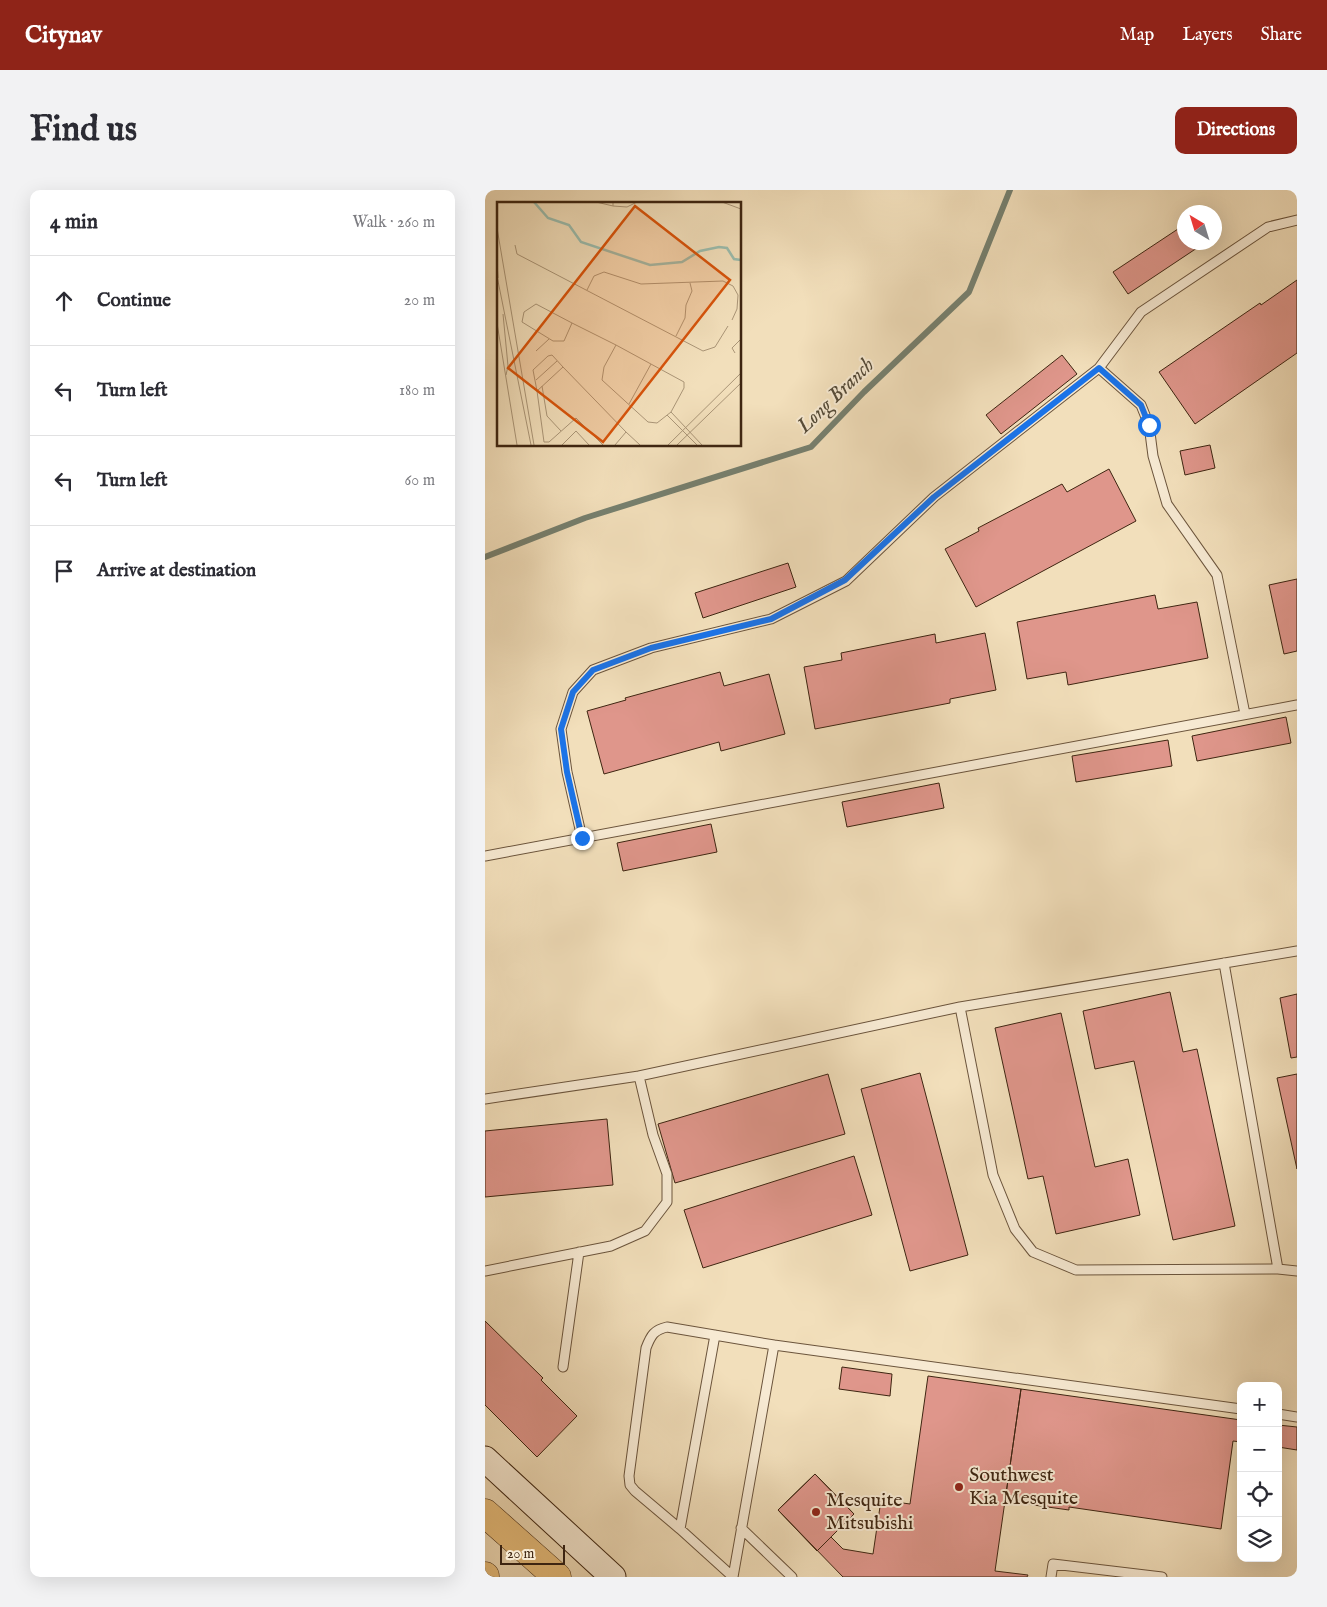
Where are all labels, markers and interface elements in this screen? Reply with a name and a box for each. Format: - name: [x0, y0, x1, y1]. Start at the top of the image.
- text: Citynav: [25, 20, 102, 51]
- text: Map: [1120, 24, 1154, 47]
- text: Layers: [1182, 24, 1233, 47]
- text: Share: [1261, 24, 1302, 47]
- button: Directions: [1175, 107, 1297, 154]
- text: Find us: [30, 108, 137, 153]
- inset map: [497, 202, 741, 446]
- north arrow: [1177, 205, 1222, 250]
- text: 4 min: [50, 209, 98, 236]
- text: Walk · 260 m: [352, 213, 435, 233]
- icon: ahead: [50, 287, 78, 315]
- text: Continue: [97, 289, 171, 313]
- text: 20 m: [404, 291, 435, 311]
- water label: Long Branch: [791, 352, 881, 440]
- icon: left: [50, 377, 78, 405]
- text: Turn left: [97, 379, 168, 403]
- text: 180 m: [399, 381, 435, 401]
- route start: [1138, 414, 1161, 437]
- icon: left: [50, 467, 78, 495]
- text: Turn left: [97, 469, 168, 493]
- text: 60 m: [405, 471, 435, 491]
- icon: arrive: [50, 557, 78, 585]
- text: Arrive at destination: [97, 559, 256, 583]
- route end: [571, 827, 594, 850]
- map controls: [1237, 1382, 1282, 1562]
- button: +: [1237, 1382, 1282, 1427]
- button: −: [1237, 1427, 1282, 1472]
- place label: Southwest Kia Mesquite: [969, 1463, 1078, 1511]
- button: locate: [1237, 1472, 1282, 1517]
- marker: Southwest Kia Mesquite: [953, 1481, 965, 1493]
- place label: Mesquite Mitsubishi: [826, 1488, 913, 1536]
- marker: Mesquite Mitsubishi: [810, 1506, 822, 1518]
- button: layers: [1237, 1517, 1282, 1562]
- scale bar: [500, 1542, 565, 1565]
- text: 20 m: [507, 1545, 534, 1563]

